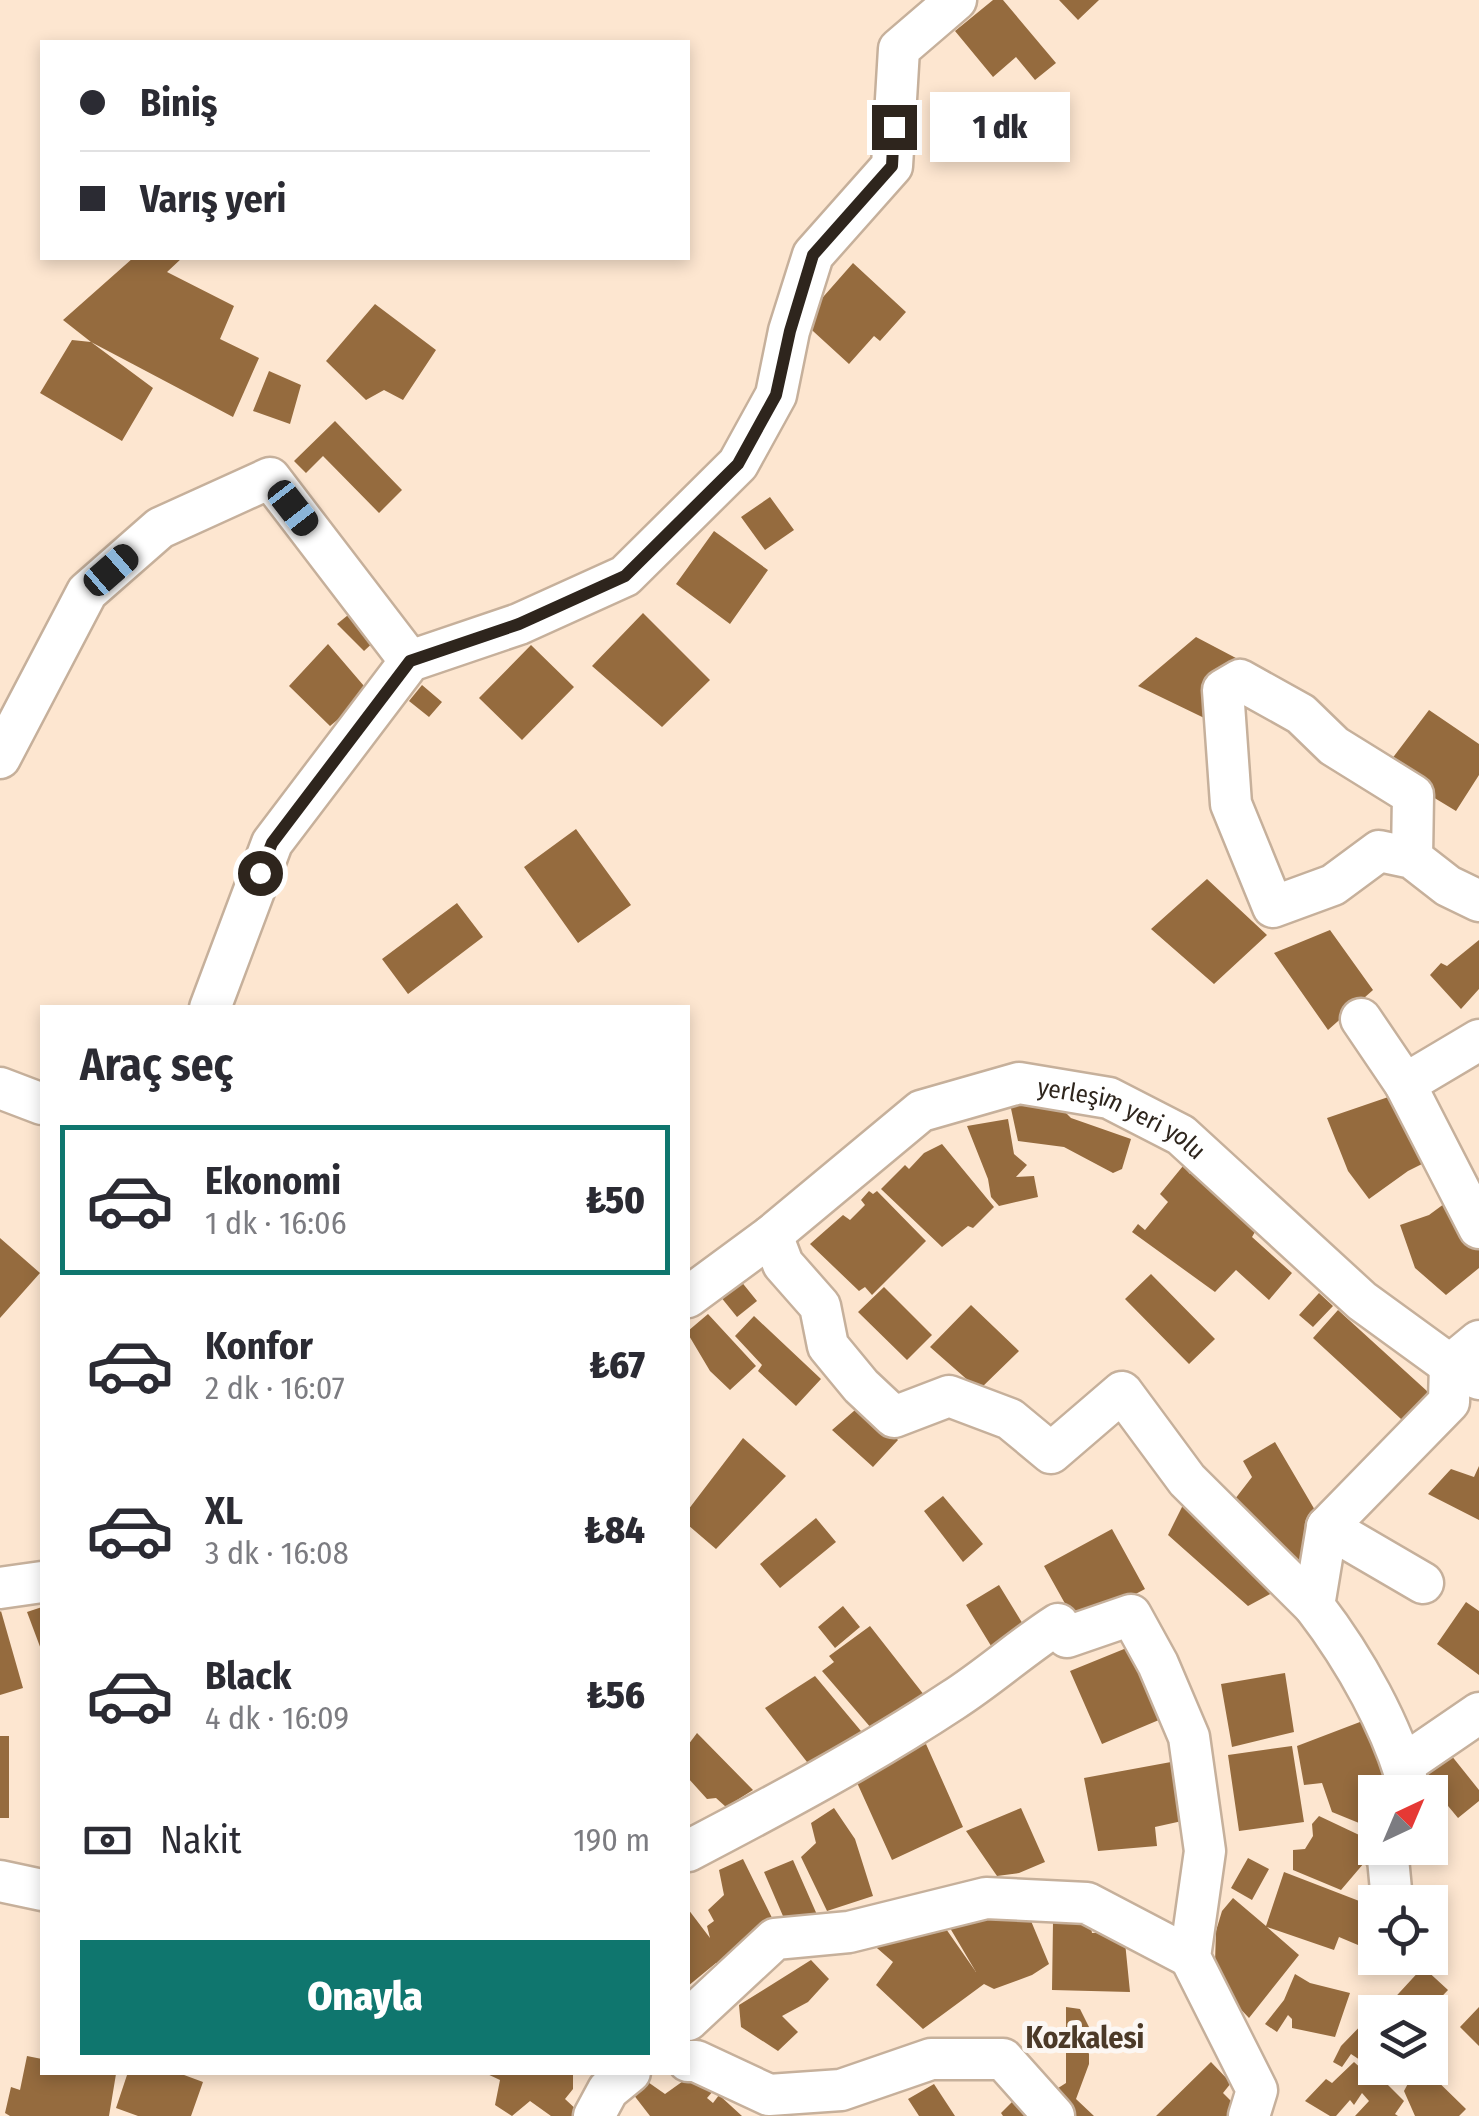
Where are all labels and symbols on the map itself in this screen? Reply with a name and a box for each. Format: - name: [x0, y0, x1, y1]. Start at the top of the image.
- callout: 1 dk: [929, 92, 1069, 162]
- route end: [872, 105, 917, 150]
- car: [263, 475, 323, 541]
- car: [79, 539, 143, 601]
- route start: [238, 851, 283, 896]
- street label: yerleşim yeri yolu: [1035, 1072, 1211, 1166]
- north arrow: [1358, 1775, 1448, 1865]
- district label: Kozkalesi: [1026, 2020, 1144, 2056]

